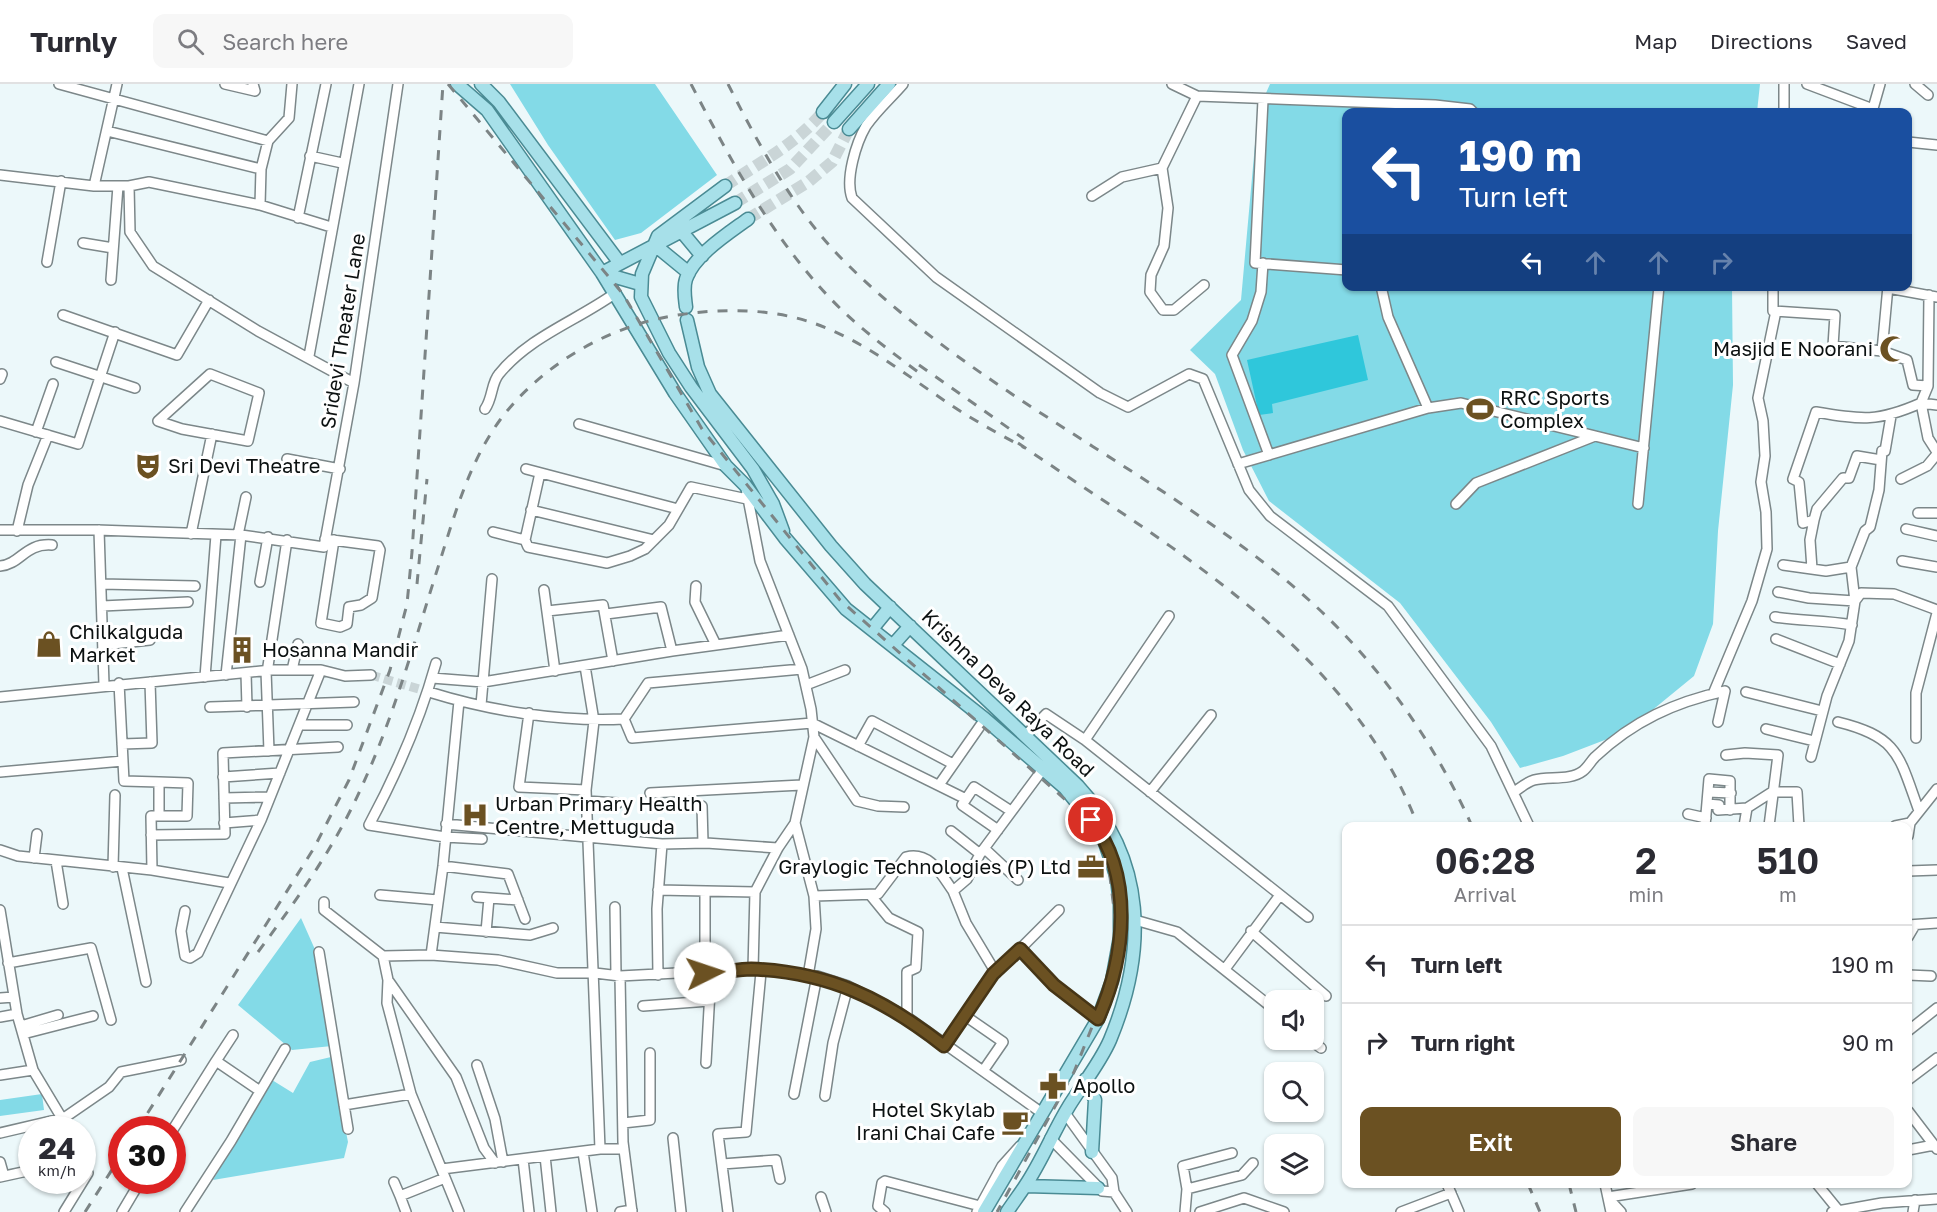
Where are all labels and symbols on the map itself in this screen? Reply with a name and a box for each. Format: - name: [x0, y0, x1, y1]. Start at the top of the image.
- street label: Sridevi Theater Lane: [315, 231, 369, 430]
- mosque icon: Masjid E Noorani: [1878, 334, 1908, 364]
- place label: Masjid E Noorani: [1713, 336, 1873, 360]
- place label: RRC Sports Complex: [1500, 385, 1610, 432]
- sports icon: RRC Sports Complex: [1465, 394, 1495, 424]
- theatre icon: Sri Devi Theatre: [133, 451, 163, 481]
- place label: Sri Devi Theatre: [168, 453, 320, 477]
- street label: Krishna Deva Raya Road: [917, 603, 1100, 781]
- place label: Chilkalguda Market: [69, 619, 183, 666]
- shop icon: Chilkalguda Market: [34, 629, 64, 659]
- building icon: Hosanna Mandir: [227, 635, 257, 665]
- place label: Hosanna Mandir: [262, 637, 418, 661]
- place label: Urban Primary Health Centre, Mettuguda: [495, 791, 703, 838]
- pin: [1065, 794, 1116, 845]
- hospital icon: Urban Primary Health Centre, Mettuguda: [460, 800, 490, 830]
- office icon: Graylogic Technologies (P) Ltd: [1076, 852, 1106, 882]
- place label: Graylogic Technologies (P) Ltd: [778, 854, 1071, 878]
- position arrow: [673, 941, 737, 1005]
- pharmacy icon: Apollo: [1038, 1071, 1068, 1101]
- place label: Apollo: [1073, 1073, 1135, 1097]
- place label: Hotel Skylab Irani Chai Cafe: [856, 1097, 995, 1144]
- cafe icon: Hotel Skylab Irani Chai Cafe: [1000, 1107, 1030, 1137]
- speed limit sign: 30: [108, 1116, 186, 1194]

